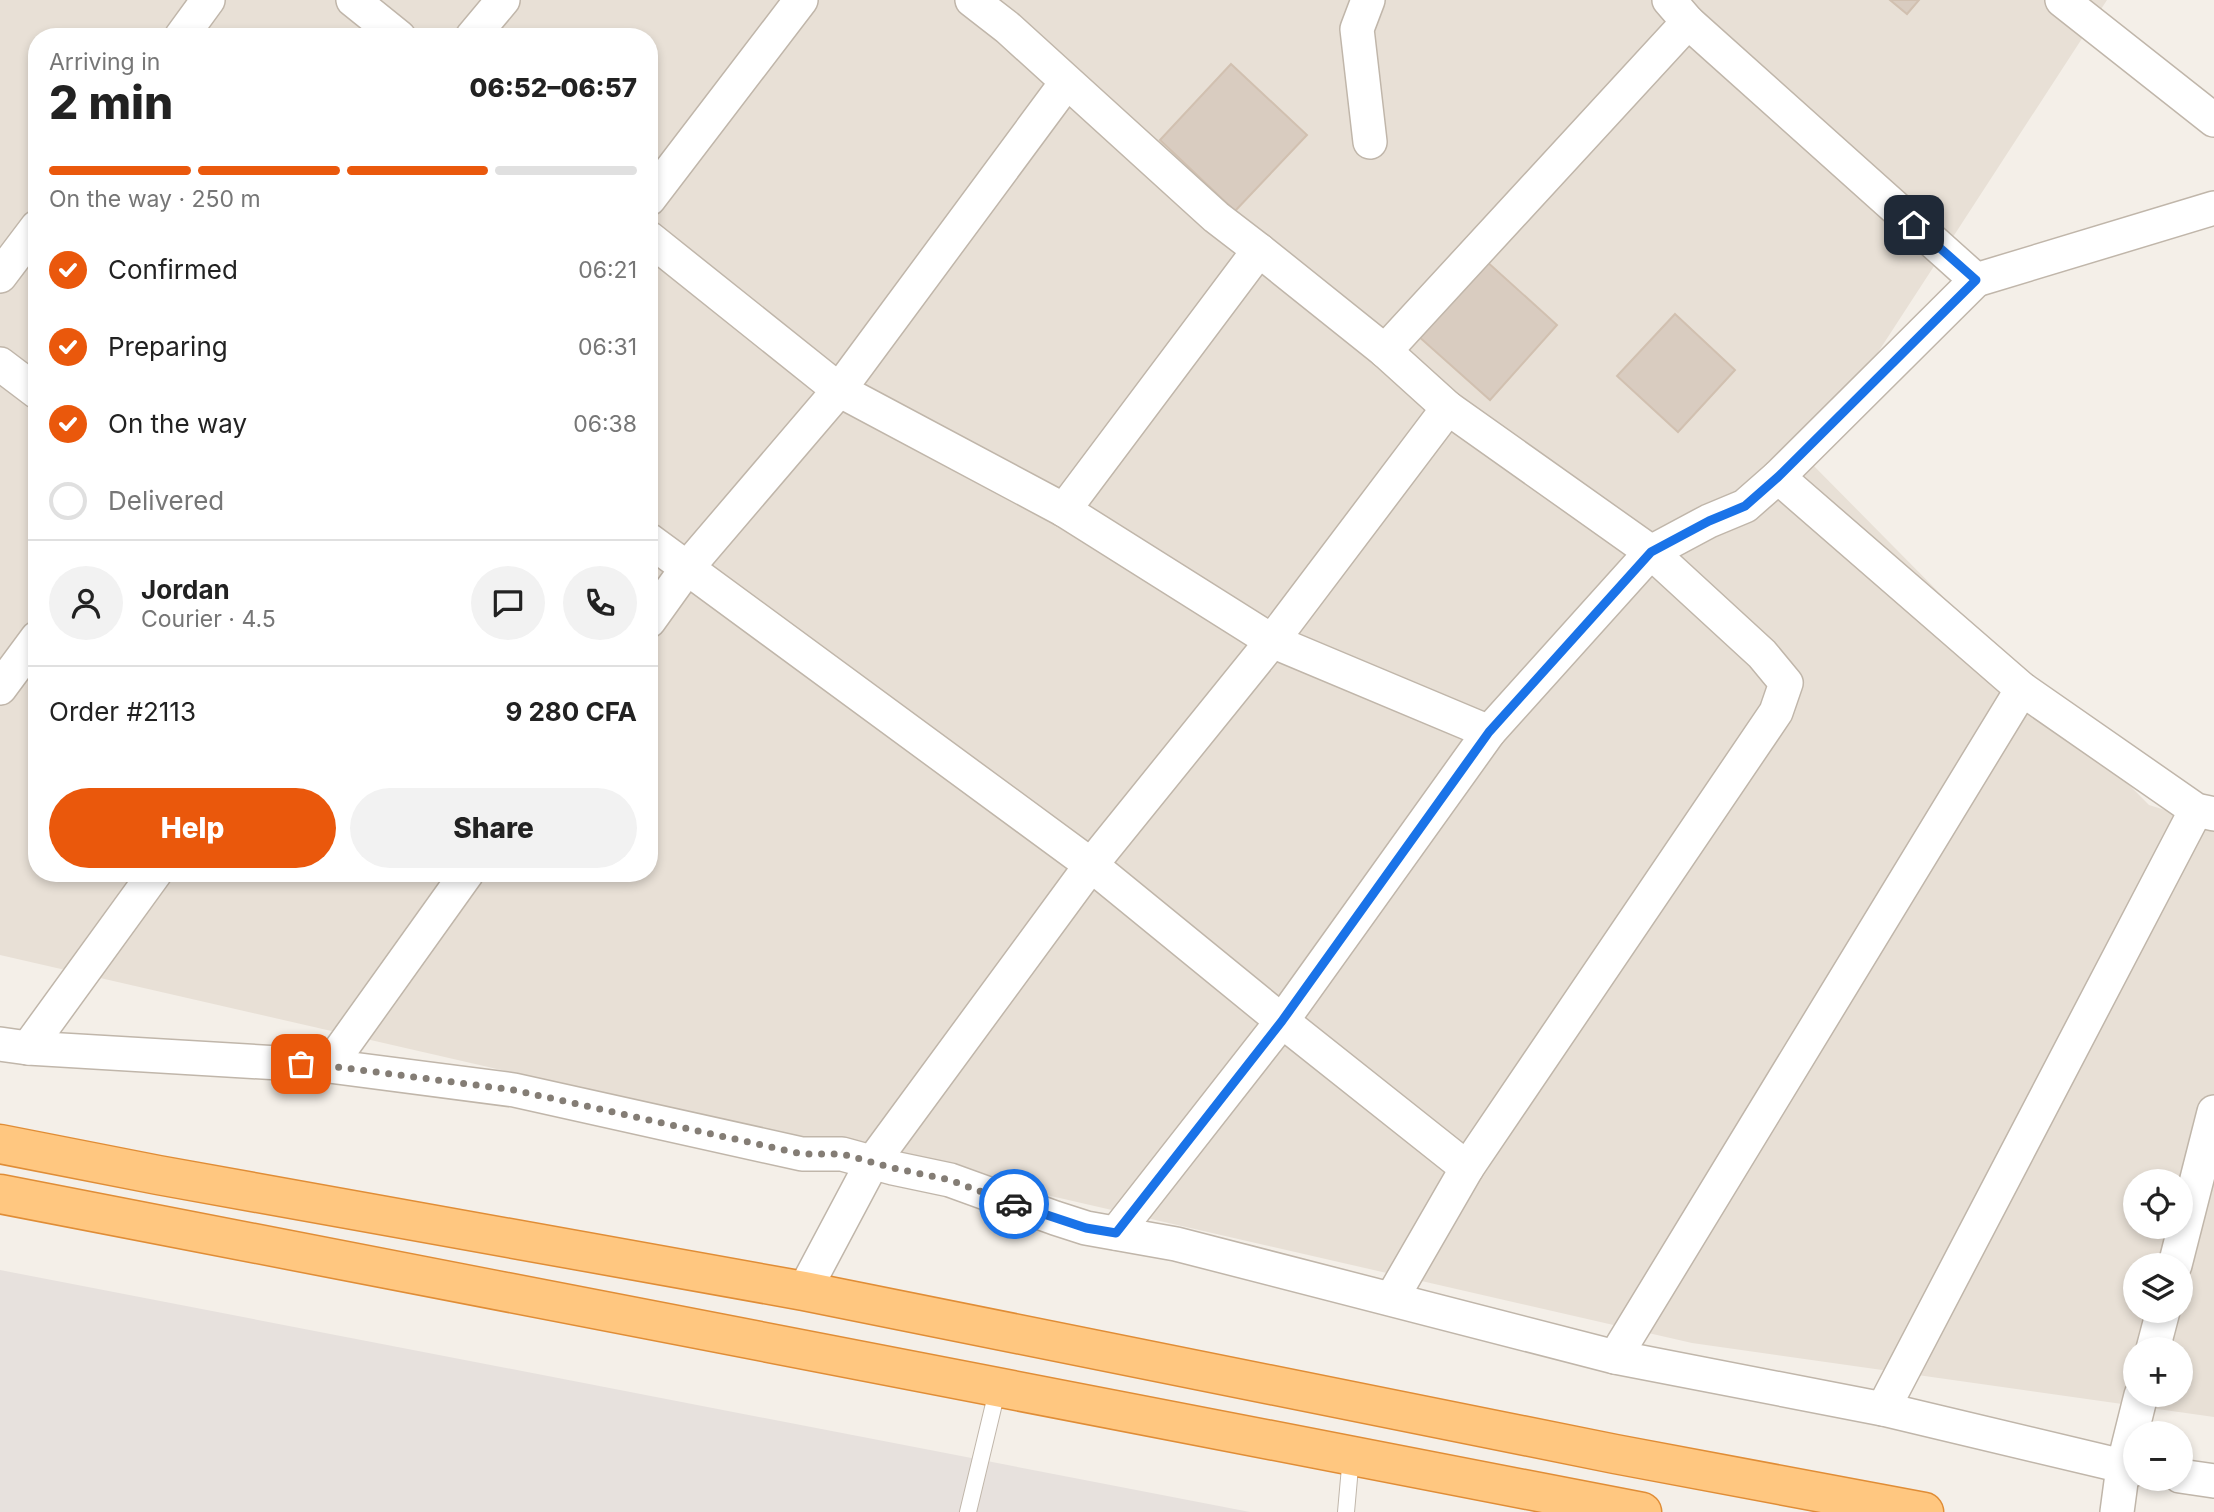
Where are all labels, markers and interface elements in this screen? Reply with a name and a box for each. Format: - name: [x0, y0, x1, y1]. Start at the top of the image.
- text: Arriving in: [49, 48, 160, 76]
- text: 06:52–06:57: [470, 72, 637, 103]
- text: 2 min: [49, 74, 173, 130]
- text: On the way · 250 m: [49, 185, 261, 213]
- pin: [1884, 195, 1944, 255]
- icon: home: [1895, 206, 1933, 244]
- icon: check: [49, 251, 87, 289]
- text: Confirmed: [108, 254, 238, 285]
- text: 06:21: [578, 256, 637, 284]
- icon: check: [49, 328, 87, 366]
- text: Preparing: [108, 331, 228, 362]
- text: 06:31: [578, 333, 637, 361]
- icon: check: [49, 405, 87, 443]
- text: On the way: [108, 408, 247, 439]
- text: 06:38: [573, 410, 637, 438]
- text: Delivered: [108, 485, 224, 516]
- button: person: [49, 566, 123, 640]
- button: chat: [471, 566, 545, 640]
- button: phone: [563, 566, 637, 640]
- text: Jordan: [141, 574, 230, 605]
- text: Courier · 4.5: [141, 605, 276, 633]
- text: Order #2113: [49, 696, 196, 727]
- text: 9 280 CFA: [505, 696, 637, 727]
- button: Help: [49, 788, 336, 868]
- button: Share: [350, 788, 637, 868]
- pin: [271, 1034, 331, 1094]
- icon: bag: [282, 1045, 320, 1083]
- courier: [979, 1169, 1049, 1239]
- map controls: [2123, 1169, 2193, 1491]
- button: locate: [2123, 1169, 2193, 1239]
- icon: car: [995, 1185, 1033, 1223]
- button: layers: [2123, 1253, 2193, 1323]
- button: +: [2123, 1337, 2193, 1407]
- button: −: [2123, 1421, 2193, 1491]

